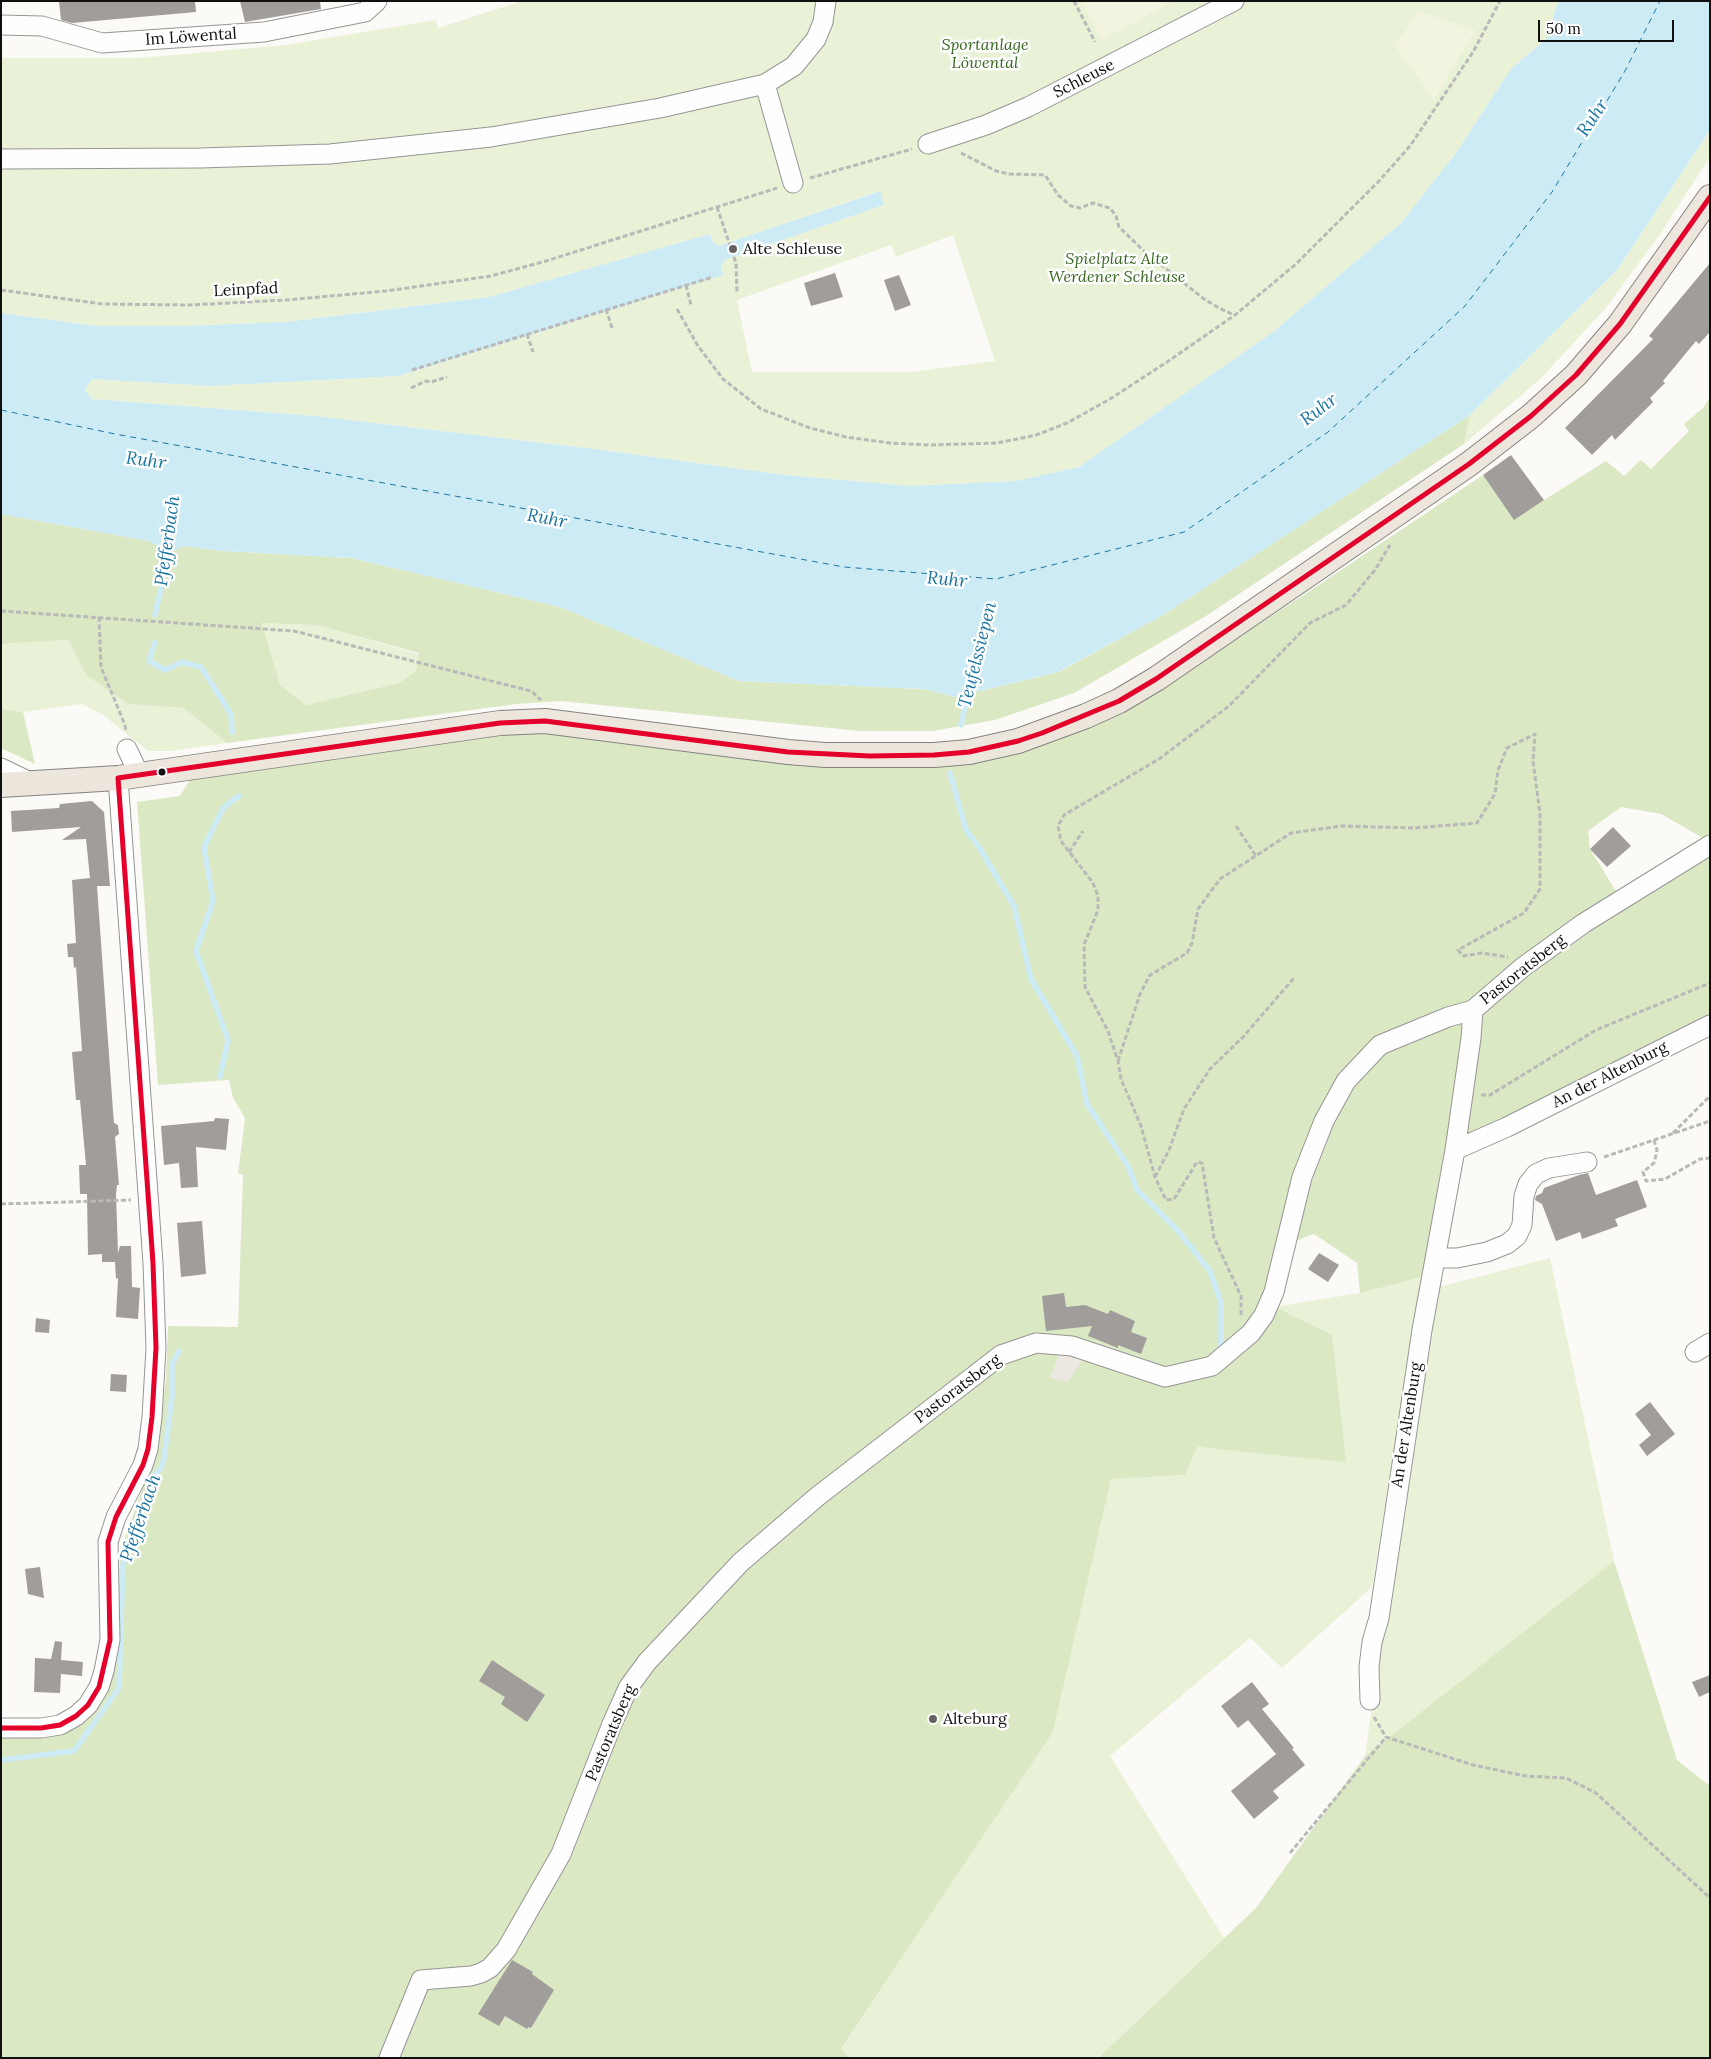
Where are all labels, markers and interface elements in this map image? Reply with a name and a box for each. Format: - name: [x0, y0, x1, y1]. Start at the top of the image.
- scale bar: [1541, 10, 1677, 42]
- text: 50 m: [1546, 19, 1581, 38]
- street label: Im Löwental: [145, 24, 237, 50]
- park label: Sportanlage Löwental: [941, 35, 1029, 73]
- street label: Schleuse: [1050, 56, 1118, 102]
- water label: Ruhr: [1573, 95, 1613, 141]
- place label: Alte Schleuse: [743, 239, 842, 259]
- marker: Alte Schleuse: [727, 243, 739, 255]
- park label: Spielplatz Alte Werdener Schleuse: [1049, 249, 1185, 287]
- street label: Leinpfad: [213, 279, 279, 301]
- water label: Ruhr: [1296, 389, 1342, 431]
- water label: Ruhr: [124, 447, 168, 475]
- water label: Pfefferbach: [151, 494, 185, 588]
- water label: Ruhr: [525, 505, 569, 533]
- water label: Ruhr: [926, 567, 968, 593]
- water label: Teufelssiepen: [954, 600, 1002, 710]
- unlabelled marker: [157, 767, 167, 777]
- street label: Pastoratsberg: [1476, 931, 1570, 1009]
- street label: An der Altenburg: [1549, 1038, 1671, 1112]
- street label: Pastoratsberg: [911, 1350, 1005, 1428]
- street label: An der Altenburg: [1388, 1361, 1426, 1489]
- water label: Pfefferbach: [116, 1471, 166, 1565]
- street label: Pastoratsberg: [582, 1682, 640, 1784]
- place label: Alteburg: [943, 1709, 1007, 1729]
- marker: Alteburg: [927, 1713, 939, 1725]

